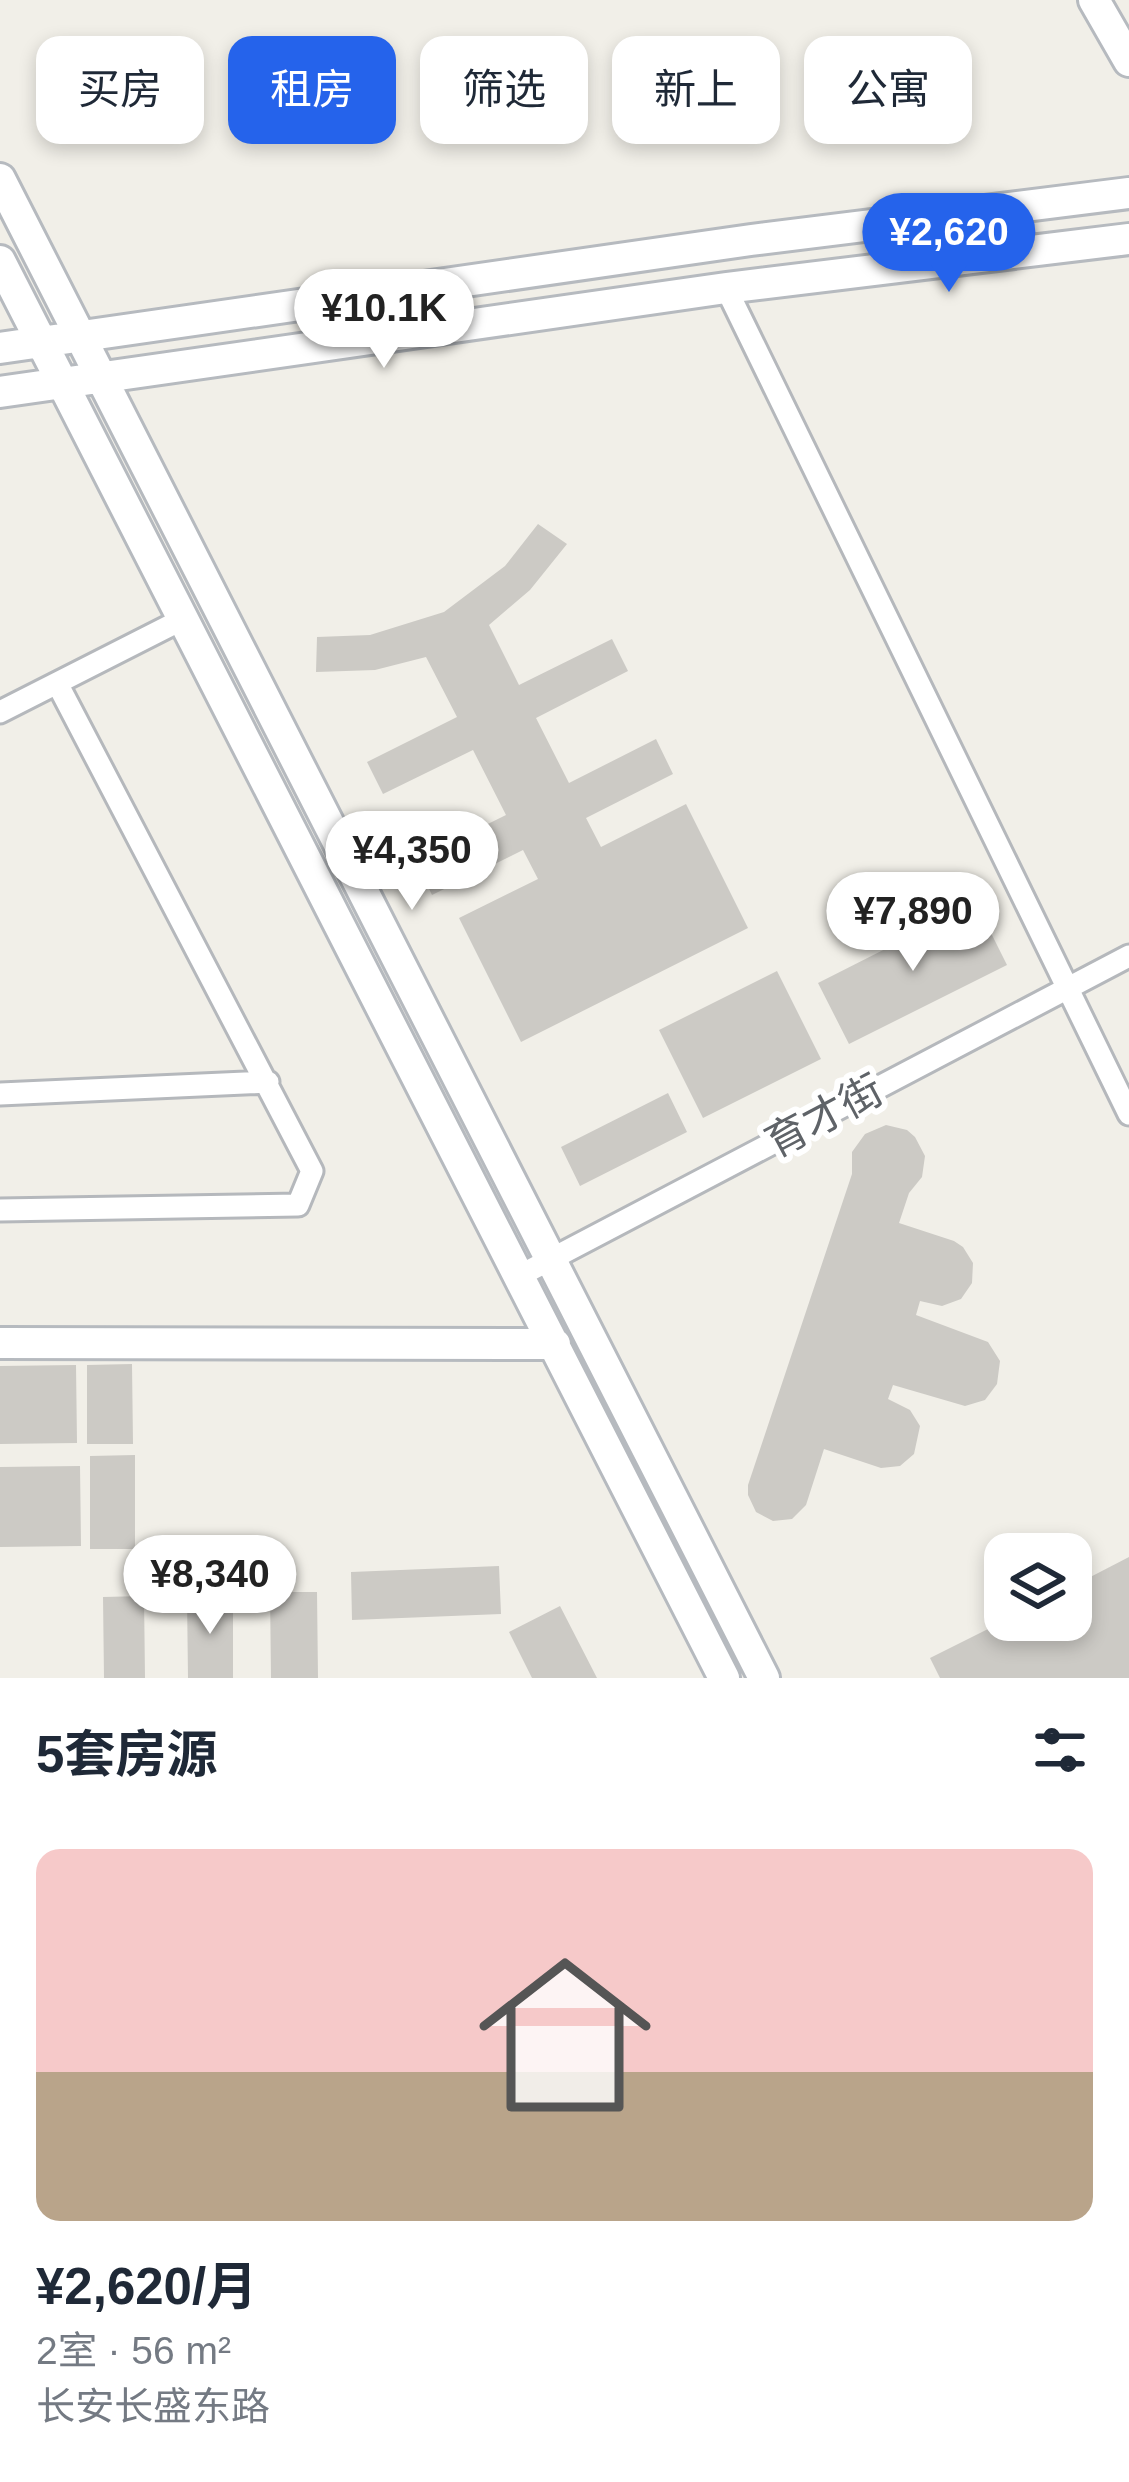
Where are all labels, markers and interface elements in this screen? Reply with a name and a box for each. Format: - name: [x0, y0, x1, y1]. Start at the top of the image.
- chip: 买房: [36, 36, 204, 144]
- chip: 租房: [228, 36, 396, 144]
- chip: 筛选: [420, 36, 588, 144]
- chip: 新上: [612, 36, 780, 144]
- chip: 公寓: [804, 36, 972, 144]
- pin: ¥2,620: [851, 193, 1047, 295]
- text: ¥2,620: [889, 210, 1009, 253]
- pin: ¥10.1K: [286, 269, 482, 371]
- text: ¥10.1K: [321, 286, 447, 329]
- pin: ¥4,350: [314, 811, 510, 913]
- text: ¥4,350: [352, 828, 472, 871]
- pin: ¥7,890: [815, 872, 1011, 974]
- text: ¥7,890: [853, 889, 973, 932]
- street label: 育才街: [757, 1066, 891, 1166]
- map controls: [984, 1533, 1092, 1641]
- button: layers: [984, 1533, 1092, 1641]
- pin: ¥8,340: [112, 1535, 308, 1637]
- text: ¥8,340: [150, 1552, 270, 1595]
- icon: filters: [1027, 1717, 1093, 1783]
- text: 5套房源: [36, 1726, 217, 1783]
- icon: home: [457, 1927, 673, 2143]
- text: ¥2,620/月: [36, 2258, 257, 2315]
- text: 2室 · 56 m²: [36, 2329, 231, 2372]
- text: 长安长盛东路: [36, 2385, 270, 2428]

